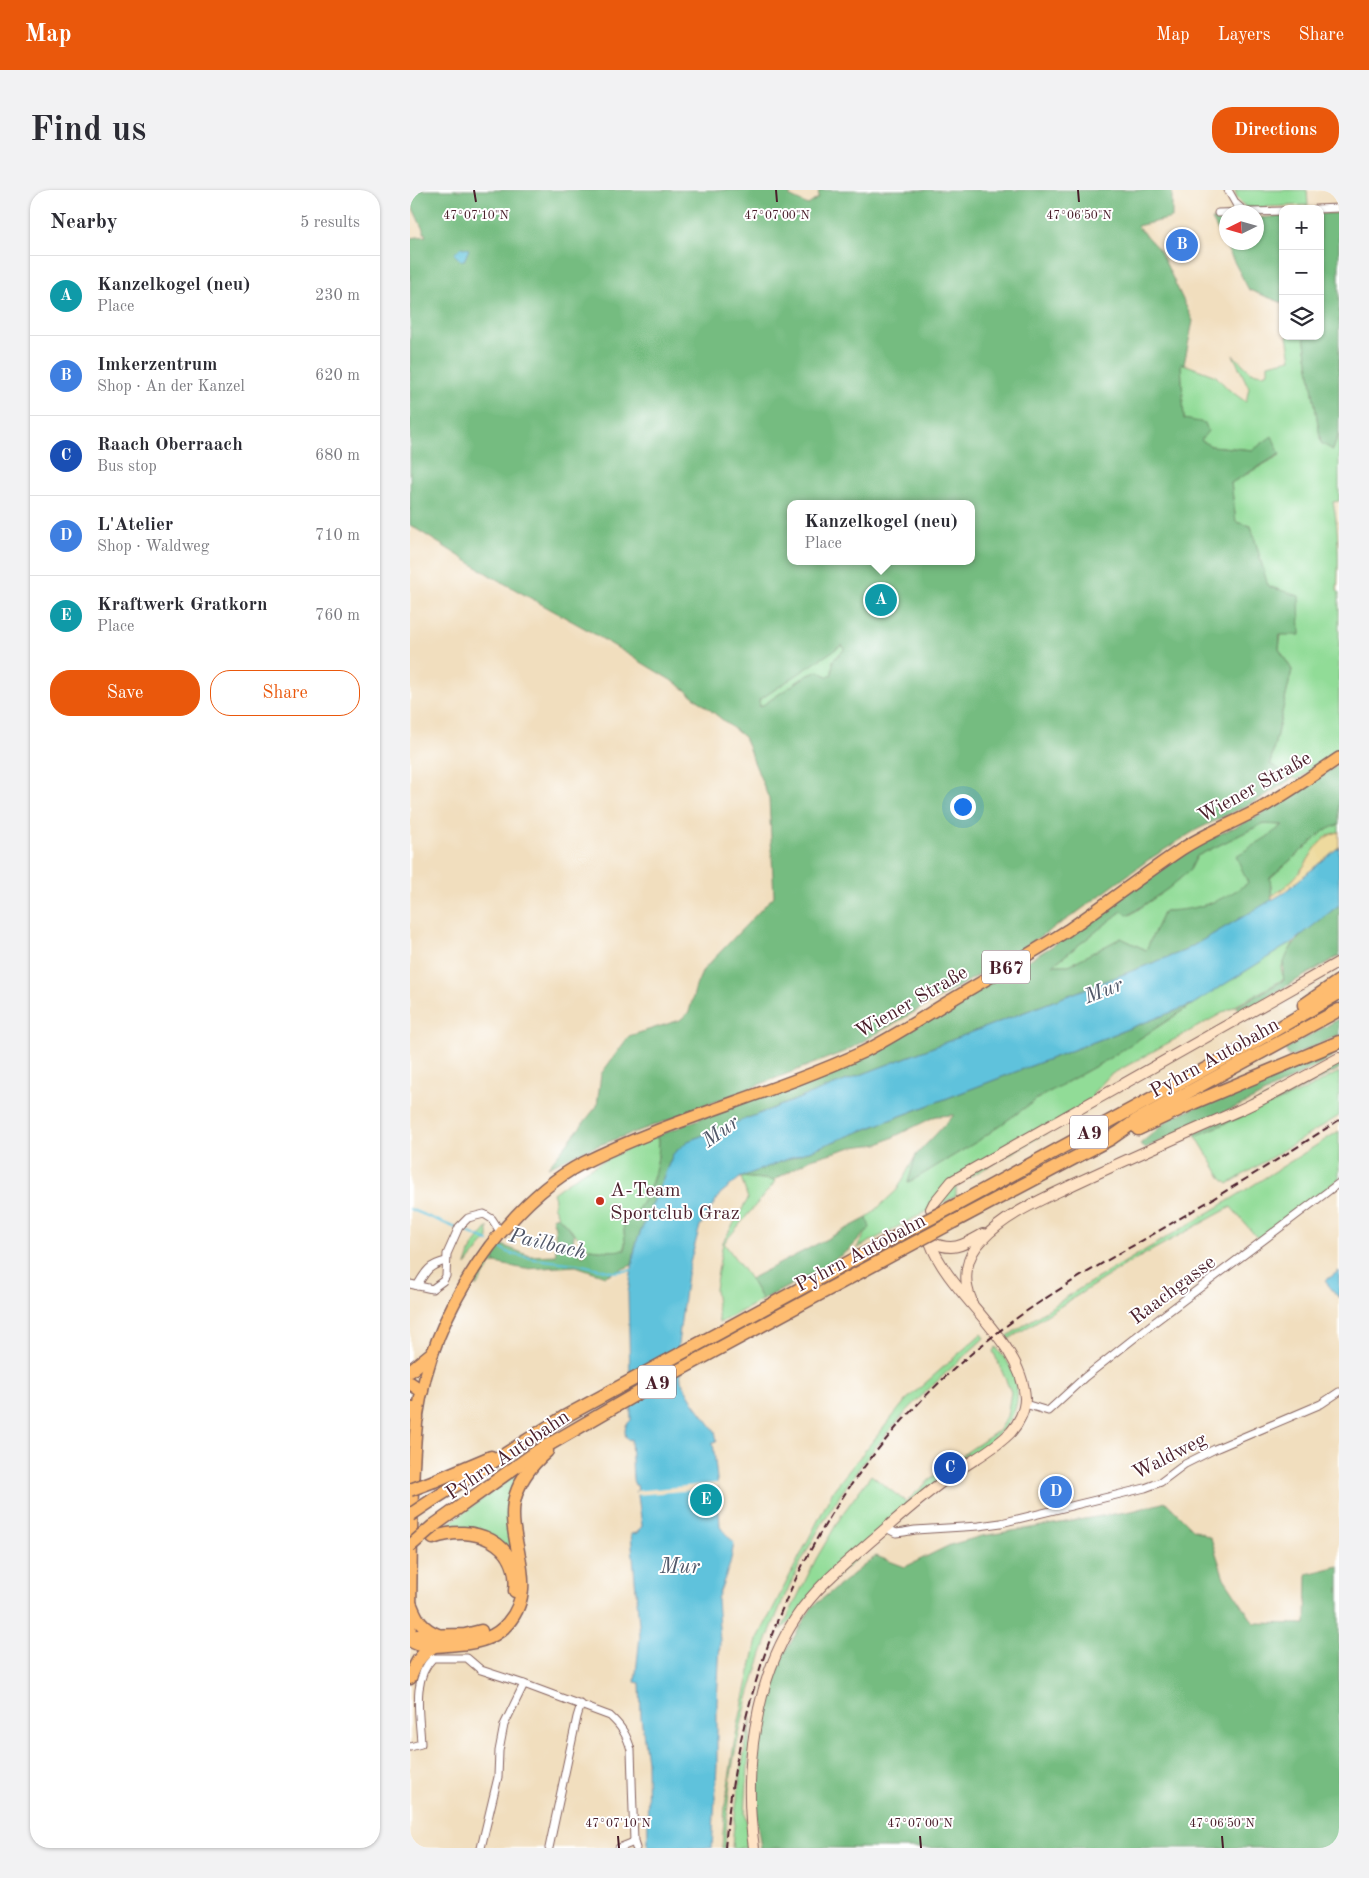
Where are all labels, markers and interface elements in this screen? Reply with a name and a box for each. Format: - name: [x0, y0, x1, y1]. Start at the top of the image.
- text: Map: [25, 23, 72, 47]
- text: Map: [1156, 26, 1190, 44]
- text: Layers: [1218, 26, 1270, 44]
- text: Share: [1298, 26, 1344, 44]
- button: Directions: [1212, 107, 1339, 153]
- text: Find us: [30, 113, 146, 148]
- north arrow: [1219, 205, 1264, 250]
- map controls: [1279, 205, 1324, 340]
- button: +: [1279, 205, 1324, 250]
- text: 47°06'50"N: [1046, 209, 1112, 222]
- text: 47°07'10"N: [443, 210, 509, 222]
- text: 47°07'00"N: [744, 210, 810, 222]
- text: Nearby: [50, 212, 118, 233]
- text: 5 results: [300, 215, 360, 231]
- pin: B: [1166, 226, 1198, 264]
- button: −: [1279, 250, 1324, 295]
- text: Kanzelkogel (neu): [97, 276, 250, 295]
- text: A: [60, 288, 72, 304]
- text: 230 m: [315, 288, 360, 304]
- button: layers: [1279, 295, 1324, 340]
- text: Place: [97, 299, 134, 315]
- text: Imkerzentrum: [97, 356, 218, 375]
- text: B: [60, 368, 72, 384]
- text: 620 m: [315, 368, 360, 384]
- text: Shop · An der Kanzel: [97, 379, 245, 395]
- text: Raach Oberraach: [97, 436, 243, 455]
- text: C: [61, 448, 71, 464]
- text: 680 m: [315, 448, 360, 464]
- text: Bus stop: [97, 459, 157, 475]
- popup: [787, 500, 975, 565]
- text: Kanzelkogel (neu): [804, 513, 958, 532]
- text: L'Atelier: [97, 516, 173, 535]
- text: D: [60, 528, 72, 544]
- text: 710 m: [315, 528, 360, 544]
- text: Place: [804, 536, 842, 552]
- text: Shop · Waldweg: [97, 539, 209, 555]
- pin: A: [865, 581, 897, 619]
- text: Kraftwerk Gratkorn: [97, 596, 267, 615]
- text: E: [60, 608, 72, 624]
- text: 760 m: [315, 608, 360, 624]
- text: Place: [97, 619, 134, 635]
- button: Save: [50, 670, 200, 716]
- button: Share: [210, 670, 360, 716]
- street label: Wiener Straße: [1195, 748, 1315, 827]
- your location: [950, 794, 976, 820]
- road number: B67: [982, 950, 1030, 984]
- street label: Wiener Straße: [852, 963, 972, 1043]
- water label: Mur: [1080, 974, 1127, 1009]
- street label: Pyhrn Autobahn: [1147, 1015, 1283, 1102]
- water label: Mur: [698, 1111, 744, 1153]
- road number: A9: [1070, 1116, 1108, 1149]
- place label: A-Team Sportclub Graz: [610, 1181, 740, 1224]
- marker: A-Team Sportclub Graz: [594, 1195, 606, 1207]
- street label: Pyhrn Autobahn: [793, 1211, 930, 1296]
- water label: Pailbach: [506, 1225, 588, 1264]
- street label: Raachgasse: [1127, 1252, 1220, 1329]
- road number: A9: [638, 1366, 676, 1398]
- street label: Pyhrn Autobahn: [443, 1407, 574, 1504]
- street label: Waldweg: [1130, 1430, 1210, 1484]
- pin: C: [934, 1449, 966, 1487]
- pin: D: [1040, 1473, 1072, 1511]
- pin: E: [690, 1481, 722, 1519]
- water label: Mur: [659, 1557, 701, 1578]
- text: 47°06'50"N: [1189, 1817, 1255, 1830]
- text: 47°07'10"N: [585, 1818, 651, 1830]
- text: 47°07'00"N: [887, 1818, 953, 1830]

